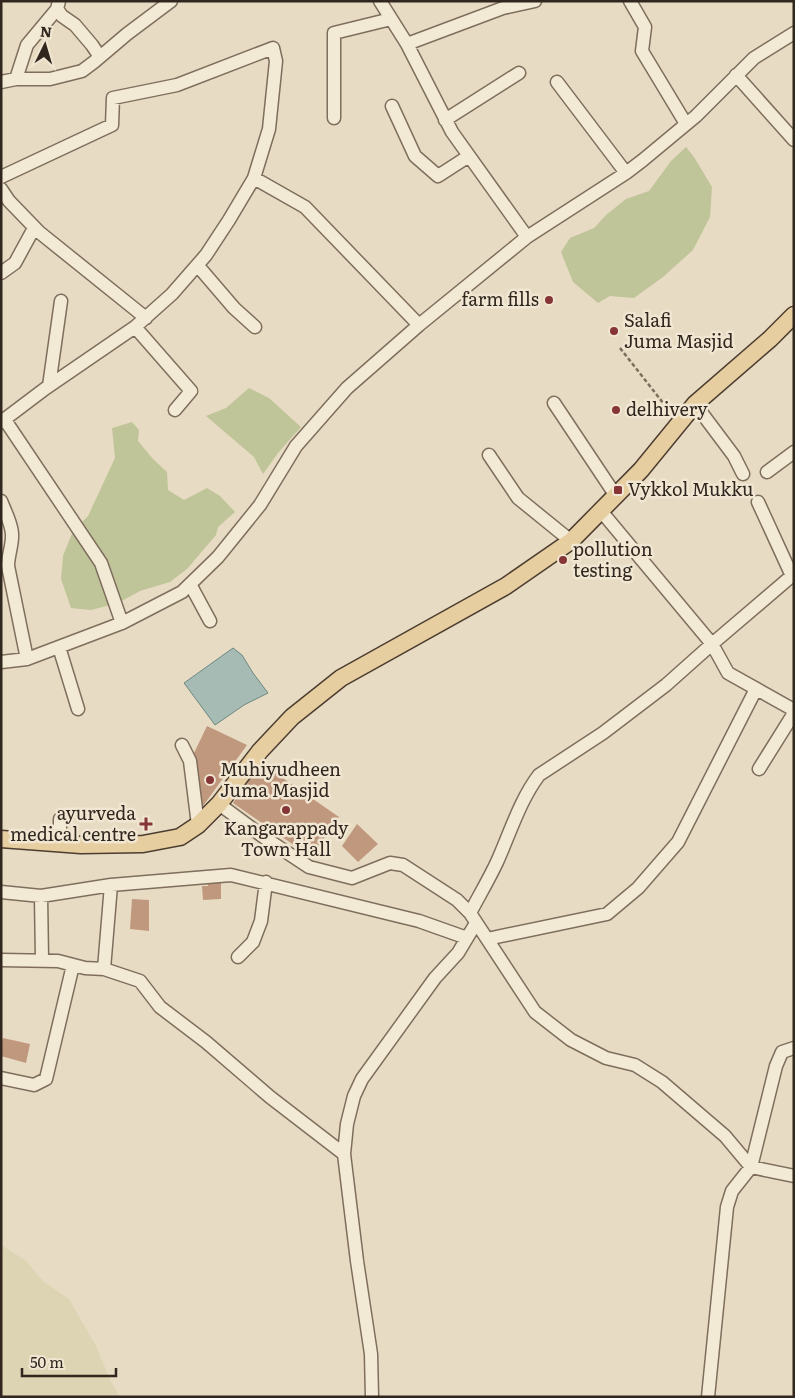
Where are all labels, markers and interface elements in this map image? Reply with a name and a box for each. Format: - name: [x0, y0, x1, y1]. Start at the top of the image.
- north arrow: [20, 20, 70, 70]
- text: N: [39, 21, 53, 42]
- place label: farm fills: [461, 285, 539, 312]
- marker: farm fills: [543, 294, 555, 306]
- place label: Salafi Juma Masjid: [624, 306, 734, 354]
- marker: Salafi Juma Masjid: [608, 325, 620, 337]
- place label: delhivery: [626, 395, 708, 422]
- marker: delhivery: [610, 404, 622, 416]
- place label: Vykkol Mukku: [628, 475, 754, 502]
- marker: Vykkol Mukku: [612, 484, 624, 496]
- place label: pollution testing: [573, 535, 653, 583]
- marker: pollution testing: [557, 554, 569, 566]
- place label: Muhiyudheen Juma Masjid: [220, 755, 341, 803]
- marker: Muhiyudheen Juma Masjid: [204, 774, 216, 786]
- place label: ayurveda medical centre: [10, 799, 136, 847]
- marker: Kangarappady Town Hall: [280, 804, 292, 816]
- place label: Kangarappady Town Hall: [224, 814, 349, 862]
- marker: ayurveda medical centre: [140, 818, 152, 830]
- scale bar: [22, 1346, 116, 1378]
- text: 50 m: [30, 1350, 64, 1373]

